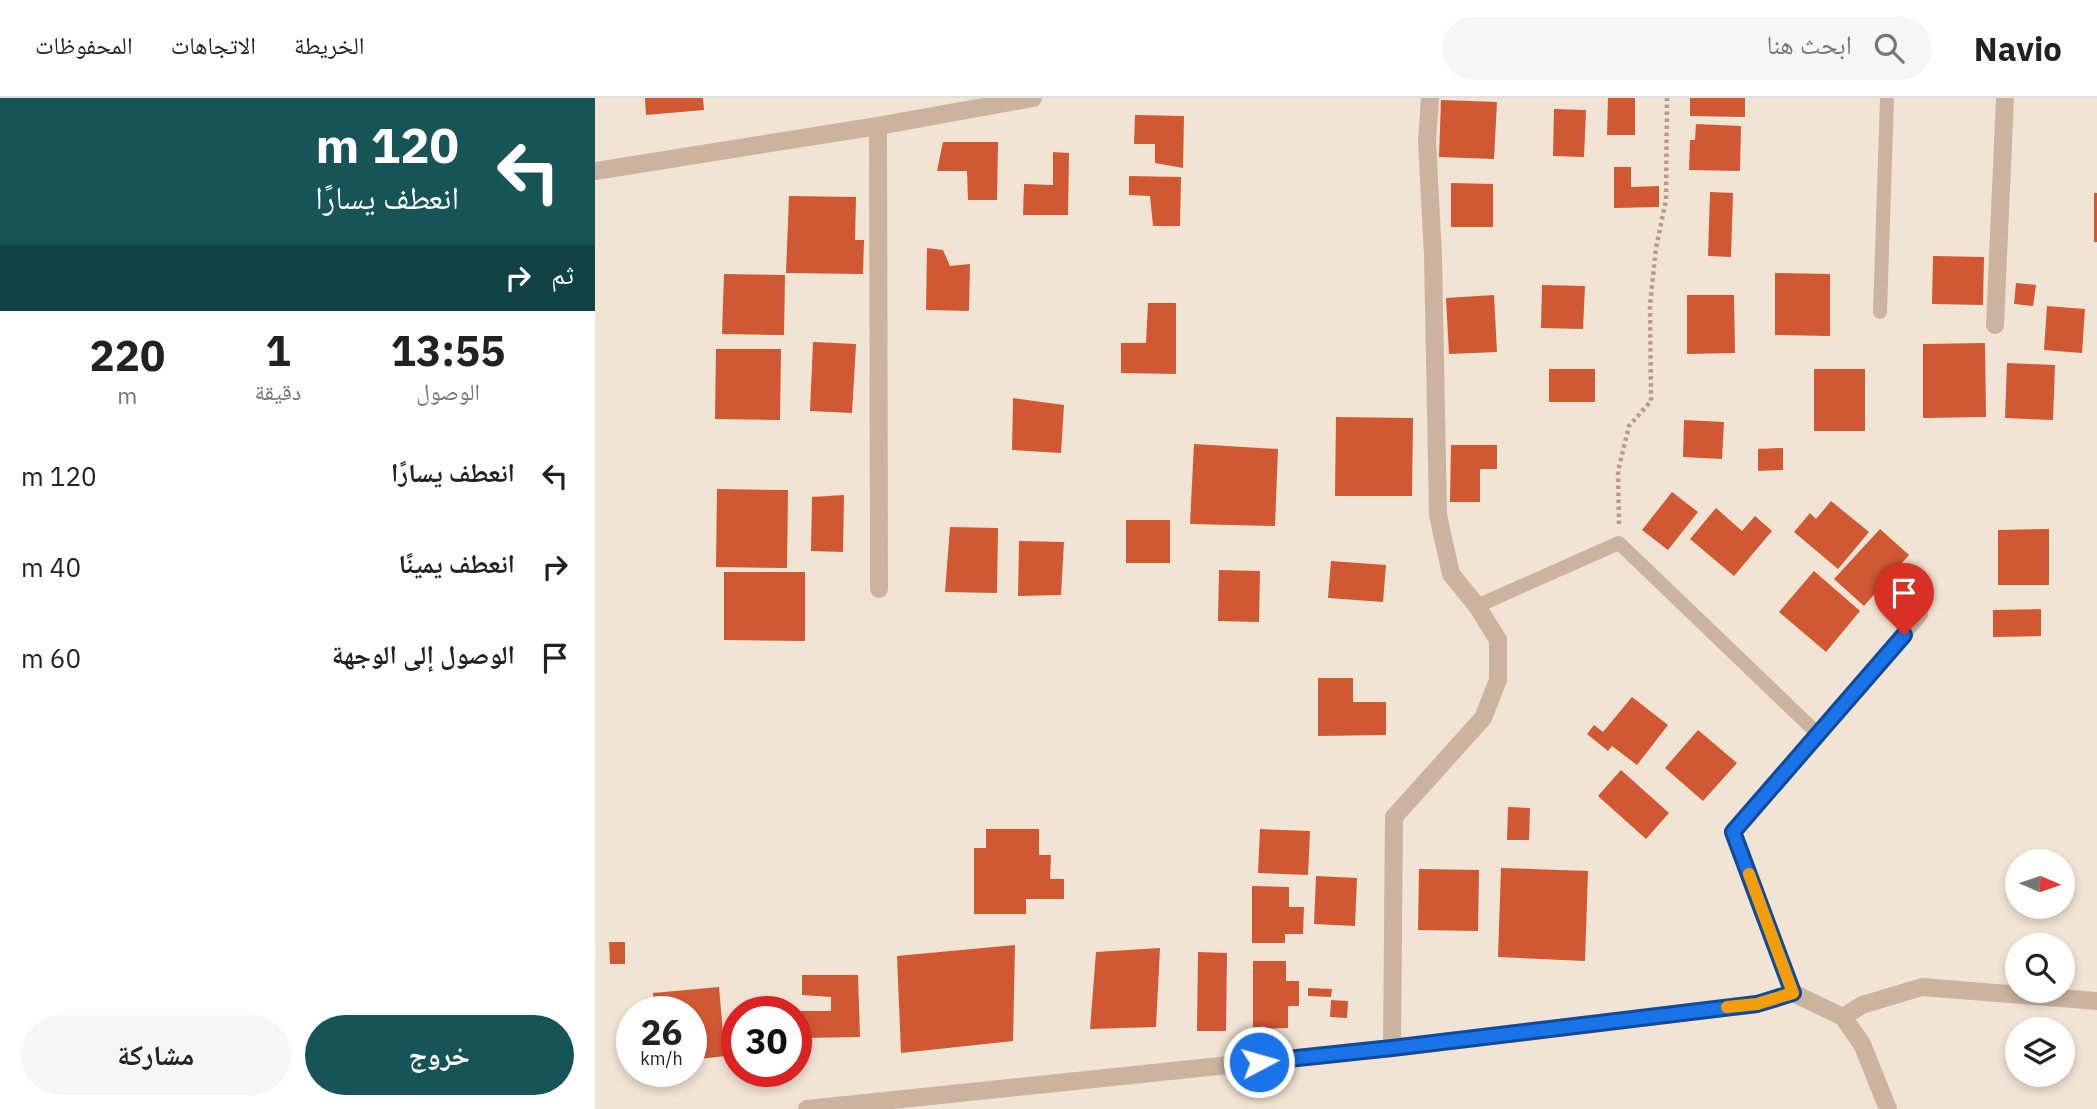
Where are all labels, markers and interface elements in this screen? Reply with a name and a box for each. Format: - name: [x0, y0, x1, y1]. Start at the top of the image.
- search box: [1442, 17, 1932, 80]
- text: ابحث هنا: [1766, 27, 1852, 61]
- text: Navio: [1974, 27, 2062, 70]
- text: المحفوظات: [35, 29, 133, 61]
- text: الاتجاهات: [171, 29, 256, 61]
- text: الخريطة: [294, 29, 365, 61]
- icon: search: [1870, 29, 1908, 67]
- text: 120 m: [315, 113, 459, 176]
- icon: left: [483, 126, 574, 217]
- text: انعطف يسارًا: [315, 176, 459, 218]
- text: ثم: [551, 257, 574, 291]
- icon: right: [499, 259, 537, 297]
- text: 1: [265, 323, 291, 378]
- text: 13:55: [391, 323, 506, 378]
- text: 220: [90, 328, 165, 383]
- text: دقيقة: [255, 376, 301, 406]
- text: الوصول: [416, 376, 480, 406]
- text: m: [117, 380, 137, 410]
- text: انعطف يسارًا: [391, 455, 515, 489]
- icon: left: [536, 457, 574, 495]
- text: 120 m: [21, 459, 97, 493]
- text: انعطف يمينًا: [399, 546, 515, 580]
- icon: right: [536, 548, 574, 586]
- text: 40 m: [21, 550, 81, 584]
- pin: [1874, 563, 1934, 635]
- icon: arrive: [1885, 574, 1923, 612]
- text: الوصول إلى الوجهة: [332, 637, 515, 671]
- icon: arrive: [536, 639, 574, 677]
- text: 60 m: [21, 641, 81, 675]
- north arrow: [2005, 849, 2075, 919]
- map controls: [2005, 849, 2075, 1087]
- button: search: [2005, 933, 2075, 1003]
- speed limit sign: 30: [721, 996, 812, 1087]
- text: 26: [640, 1009, 683, 1055]
- button: مشاركة: [21, 1015, 291, 1095]
- button: خروج: [305, 1015, 574, 1095]
- button: layers: [2005, 1017, 2075, 1087]
- position arrow: [1222, 1025, 1296, 1099]
- text: km/h: [640, 1047, 683, 1070]

